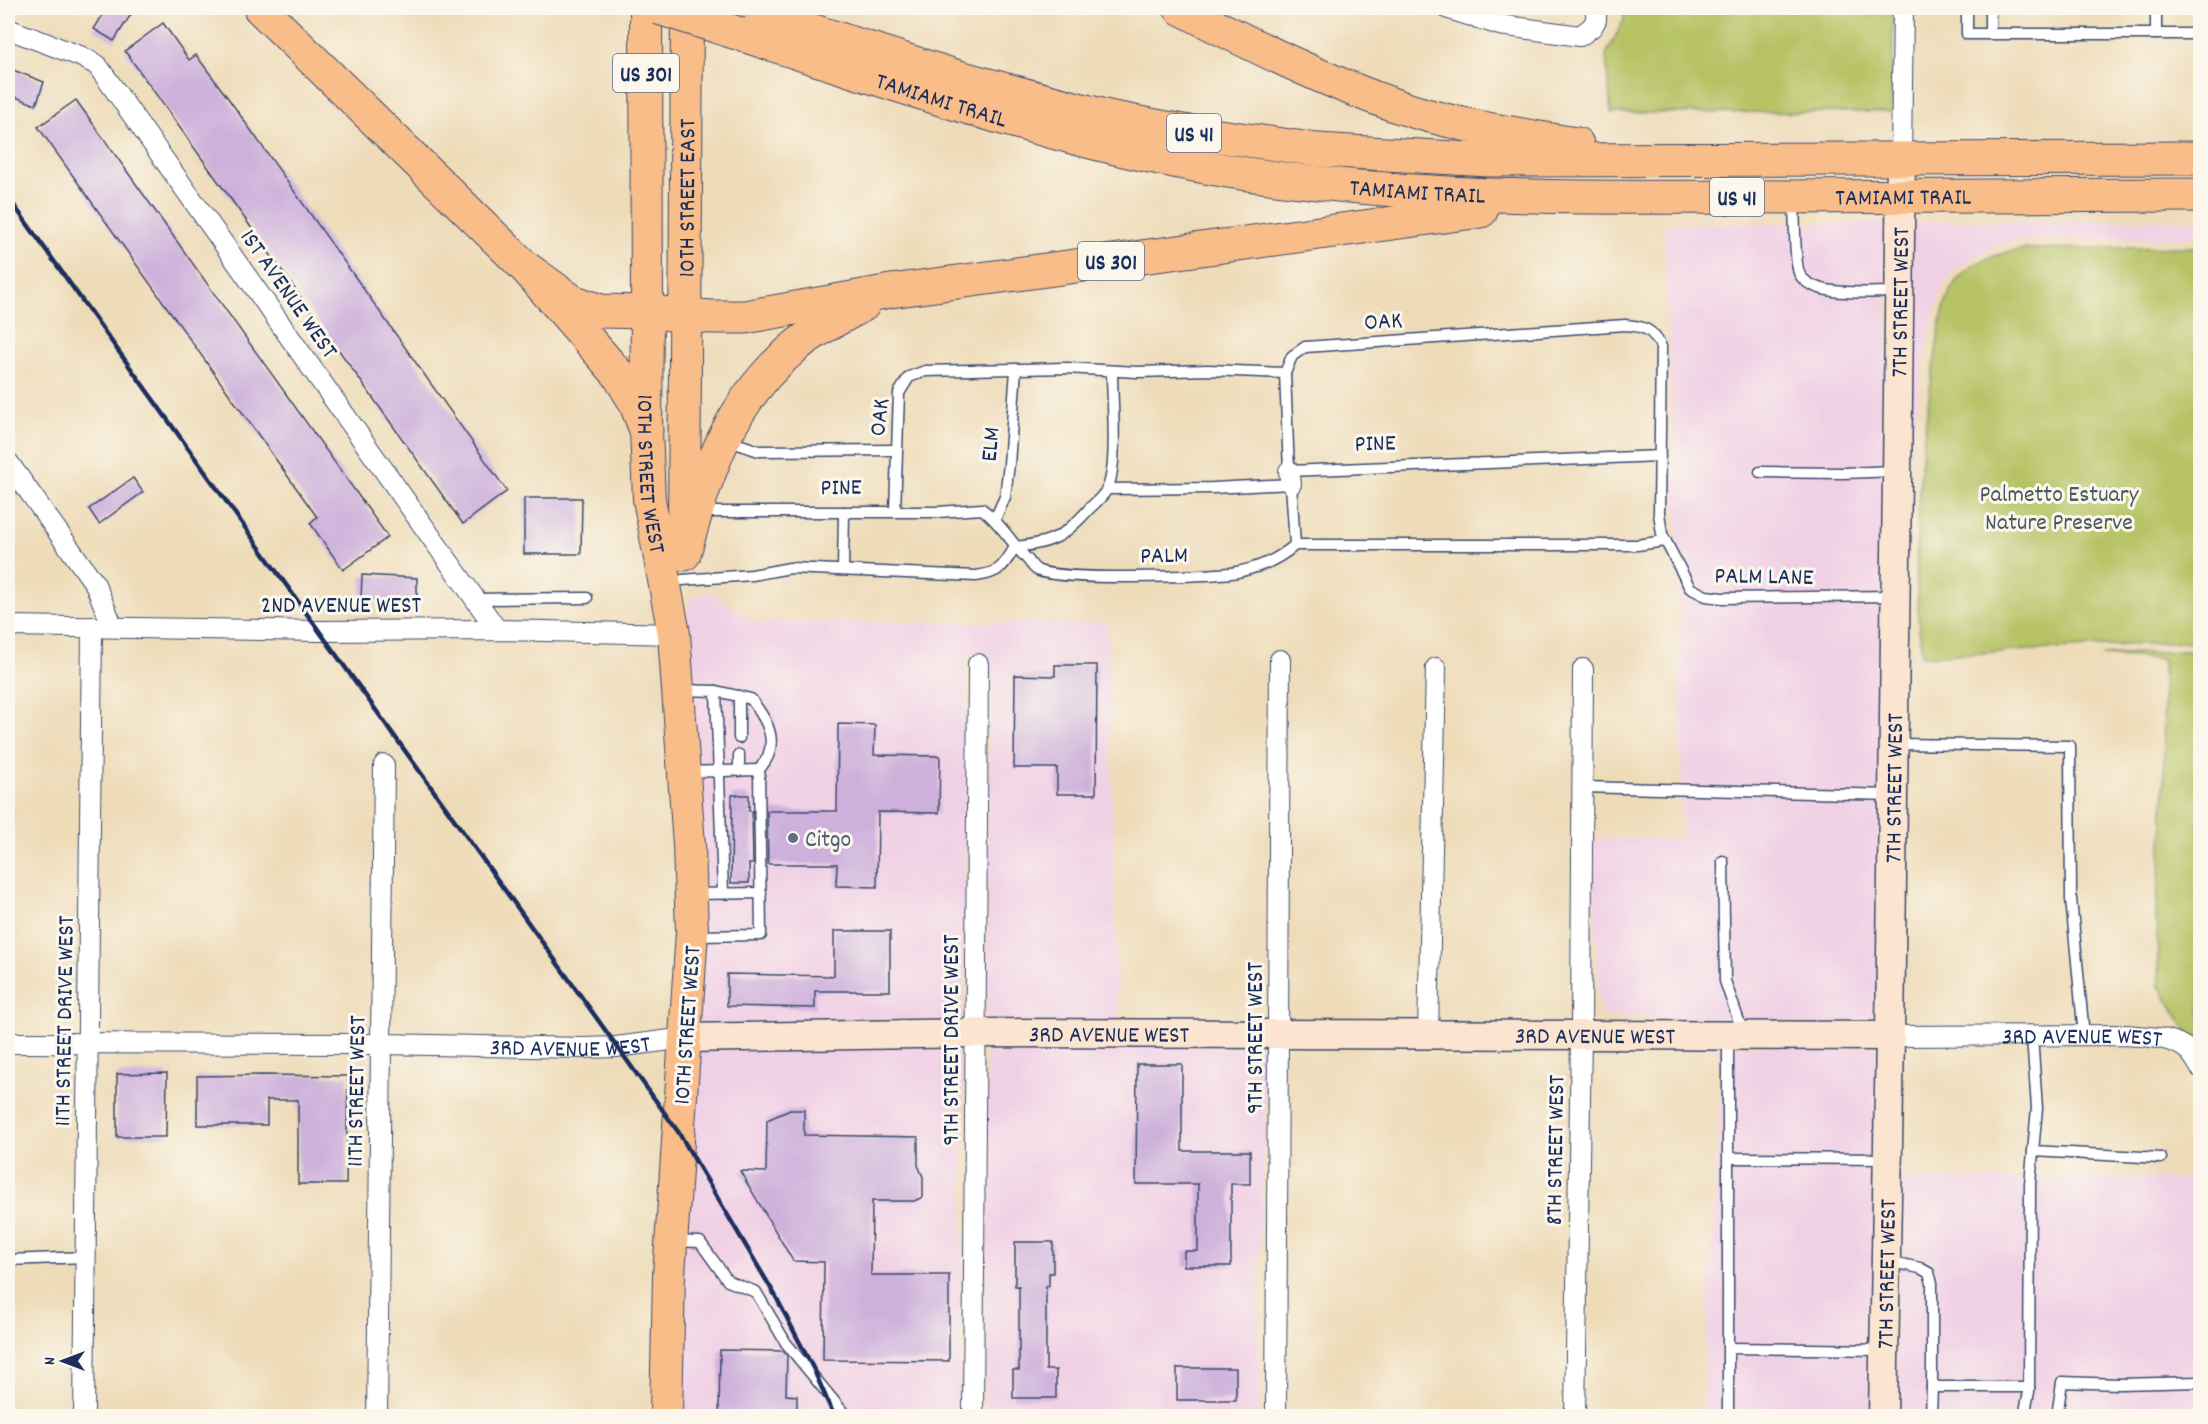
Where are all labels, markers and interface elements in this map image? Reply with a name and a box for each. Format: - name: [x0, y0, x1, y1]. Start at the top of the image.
- road number: US 301: [613, 54, 679, 92]
- street label: TAMIAMI TRAIL: [871, 66, 1011, 138]
- road number: US 41: [1167, 114, 1221, 152]
- street label: 10TH STREET EAST: [671, 118, 706, 278]
- street label: TAMIAMI TRAIL: [1348, 172, 1486, 215]
- road number: US 41: [1710, 178, 1764, 216]
- street label: TAMIAMI TRAIL: [1835, 182, 1972, 216]
- street label: 1ST AVENUE WEST: [230, 223, 345, 367]
- street label: 7TH STREET WEST: [1884, 226, 1920, 378]
- road number: US 301: [1078, 242, 1144, 280]
- street label: OAK: [1363, 305, 1403, 341]
- street label: 10TH STREET WEST: [626, 394, 673, 557]
- street label: OAK: [862, 397, 900, 438]
- street label: ELM: [974, 425, 1010, 463]
- street label: PINE: [1354, 427, 1396, 463]
- street label: PINE: [820, 472, 862, 506]
- park label: Palmetto Estuary Nature Preserve: [1980, 479, 2140, 541]
- street label: PALM: [1140, 540, 1188, 574]
- street label: PALM LANE: [1714, 560, 1814, 596]
- street label: 2ND AVENUE WEST: [261, 590, 422, 624]
- street label: 7TH STREET WEST: [1878, 712, 1914, 863]
- place label: Citgo: [805, 824, 851, 858]
- marker: Citgo: [786, 831, 800, 845]
- street label: 11TH STREET DRIVE WEST: [47, 915, 85, 1127]
- street label: 9TH STREET DRIVE WEST: [936, 934, 970, 1146]
- street label: 10TH STREET WEST: [666, 944, 712, 1106]
- street label: 9TH STREET WEST: [1240, 962, 1274, 1114]
- street label: 11TH STREET WEST: [340, 1015, 376, 1167]
- street label: 3RD AVENUE WEST: [1029, 1019, 1190, 1054]
- street label: 3RD AVENUE WEST: [1515, 1021, 1676, 1055]
- street label: 3RD AVENUE WEST: [2002, 1021, 2165, 1058]
- street label: 3RD AVENUE WEST: [489, 1029, 653, 1068]
- street label: 8TH STREET WEST: [1539, 1074, 1575, 1226]
- street label: 7TH STREET WEST: [1870, 1198, 1907, 1350]
- north arrow: [33, 1331, 93, 1391]
- text: N: [39, 1357, 62, 1365]

